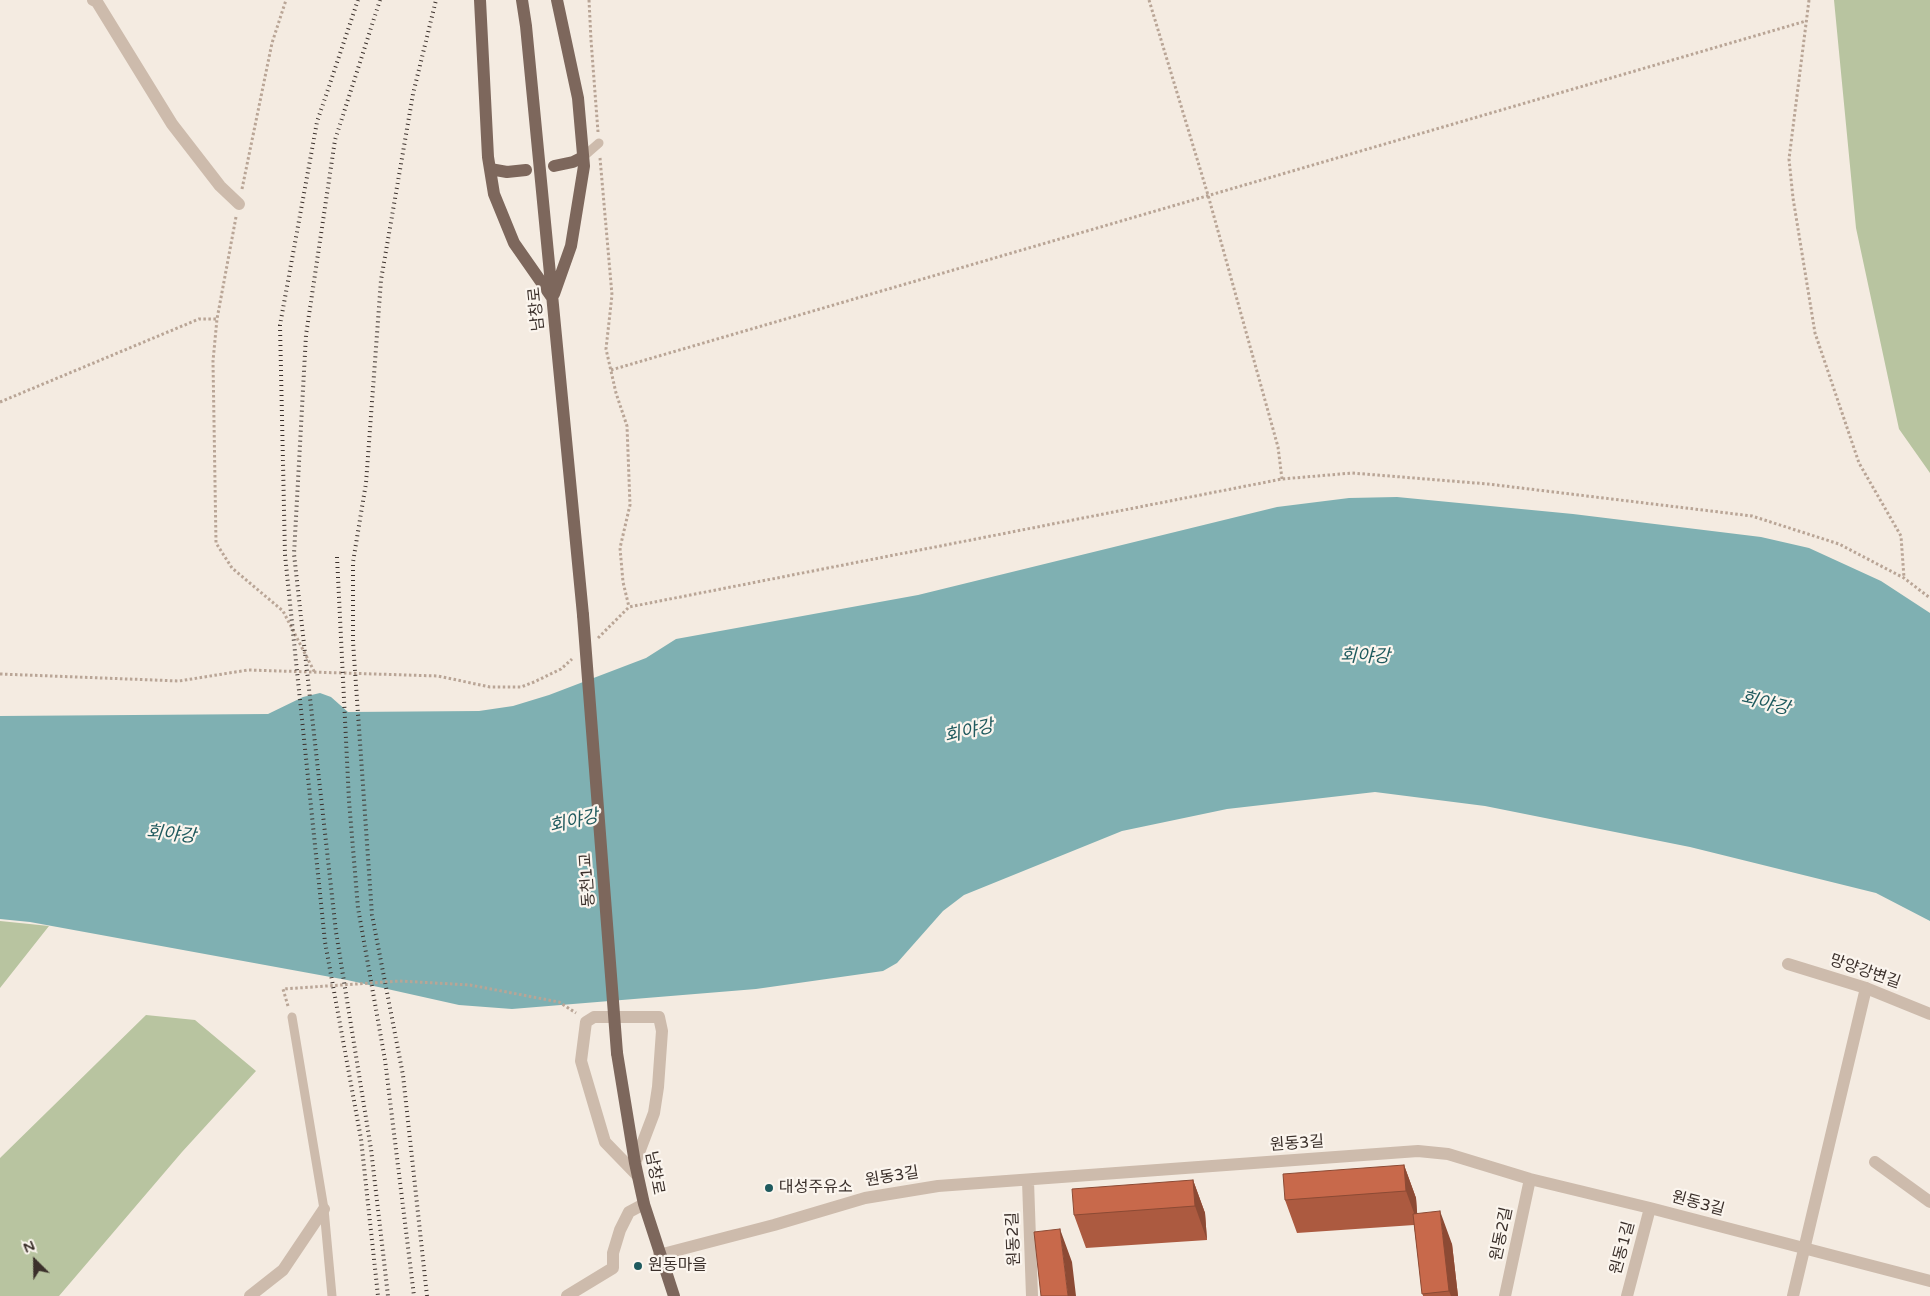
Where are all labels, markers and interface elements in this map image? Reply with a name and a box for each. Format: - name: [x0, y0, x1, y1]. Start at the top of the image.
- street label: 남창로: [525, 286, 549, 332]
- water label: 회야강: [1340, 646, 1390, 668]
- water label: 회야강: [1738, 688, 1792, 720]
- water label: 회야강: [942, 716, 996, 748]
- water label: 회야강: [547, 806, 601, 838]
- water label: 회야강: [145, 822, 197, 848]
- street label: 동천1교: [577, 852, 599, 908]
- street label: 망양강변길: [1827, 951, 1903, 993]
- street label: 원동3길: [1269, 1133, 1325, 1155]
- street label: 남창로: [640, 1149, 668, 1197]
- street label: 원동3길: [864, 1163, 920, 1191]
- place label: 대성주유소: [779, 1178, 853, 1198]
- marker: 대성주유소: [763, 1182, 775, 1194]
- street label: 원동3길: [1669, 1188, 1727, 1220]
- street label: 원동2길: [1487, 1205, 1517, 1263]
- street label: 원동2길: [1003, 1212, 1025, 1266]
- street label: 원동1길: [1607, 1219, 1639, 1277]
- north arrow: [10, 1236, 60, 1286]
- text: N: [20, 1237, 37, 1257]
- place label: 원동마을: [648, 1256, 707, 1276]
- marker: 원동마을: [632, 1260, 644, 1272]

